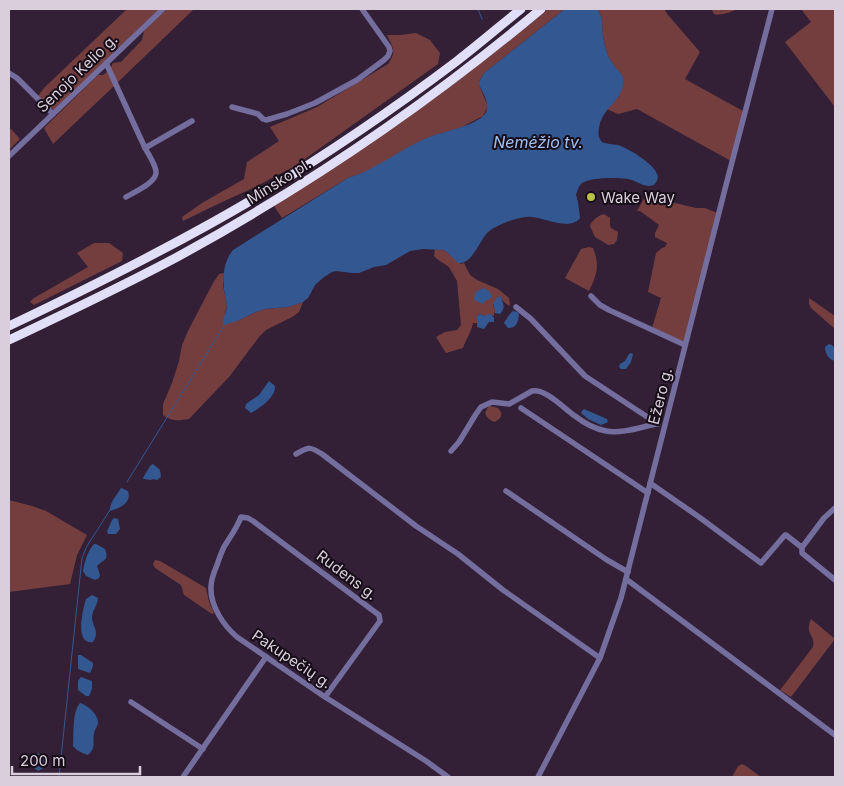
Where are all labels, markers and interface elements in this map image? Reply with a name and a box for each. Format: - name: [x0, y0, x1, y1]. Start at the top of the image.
- street label: Senojo Kelio g.: [33, 30, 121, 116]
- water label: Nemėžio tv.: [493, 132, 583, 152]
- street label: Minsko pl.: [243, 154, 315, 208]
- place label: Wake Way: [601, 188, 676, 207]
- marker: Wake Way: [585, 191, 597, 203]
- street label: Ežero g.: [644, 366, 676, 426]
- street label: Rudens g.: [313, 546, 381, 604]
- street label: Pakupečių g.: [249, 625, 335, 693]
- scale bar: [12, 744, 140, 776]
- text: 200 m: [20, 751, 65, 770]

